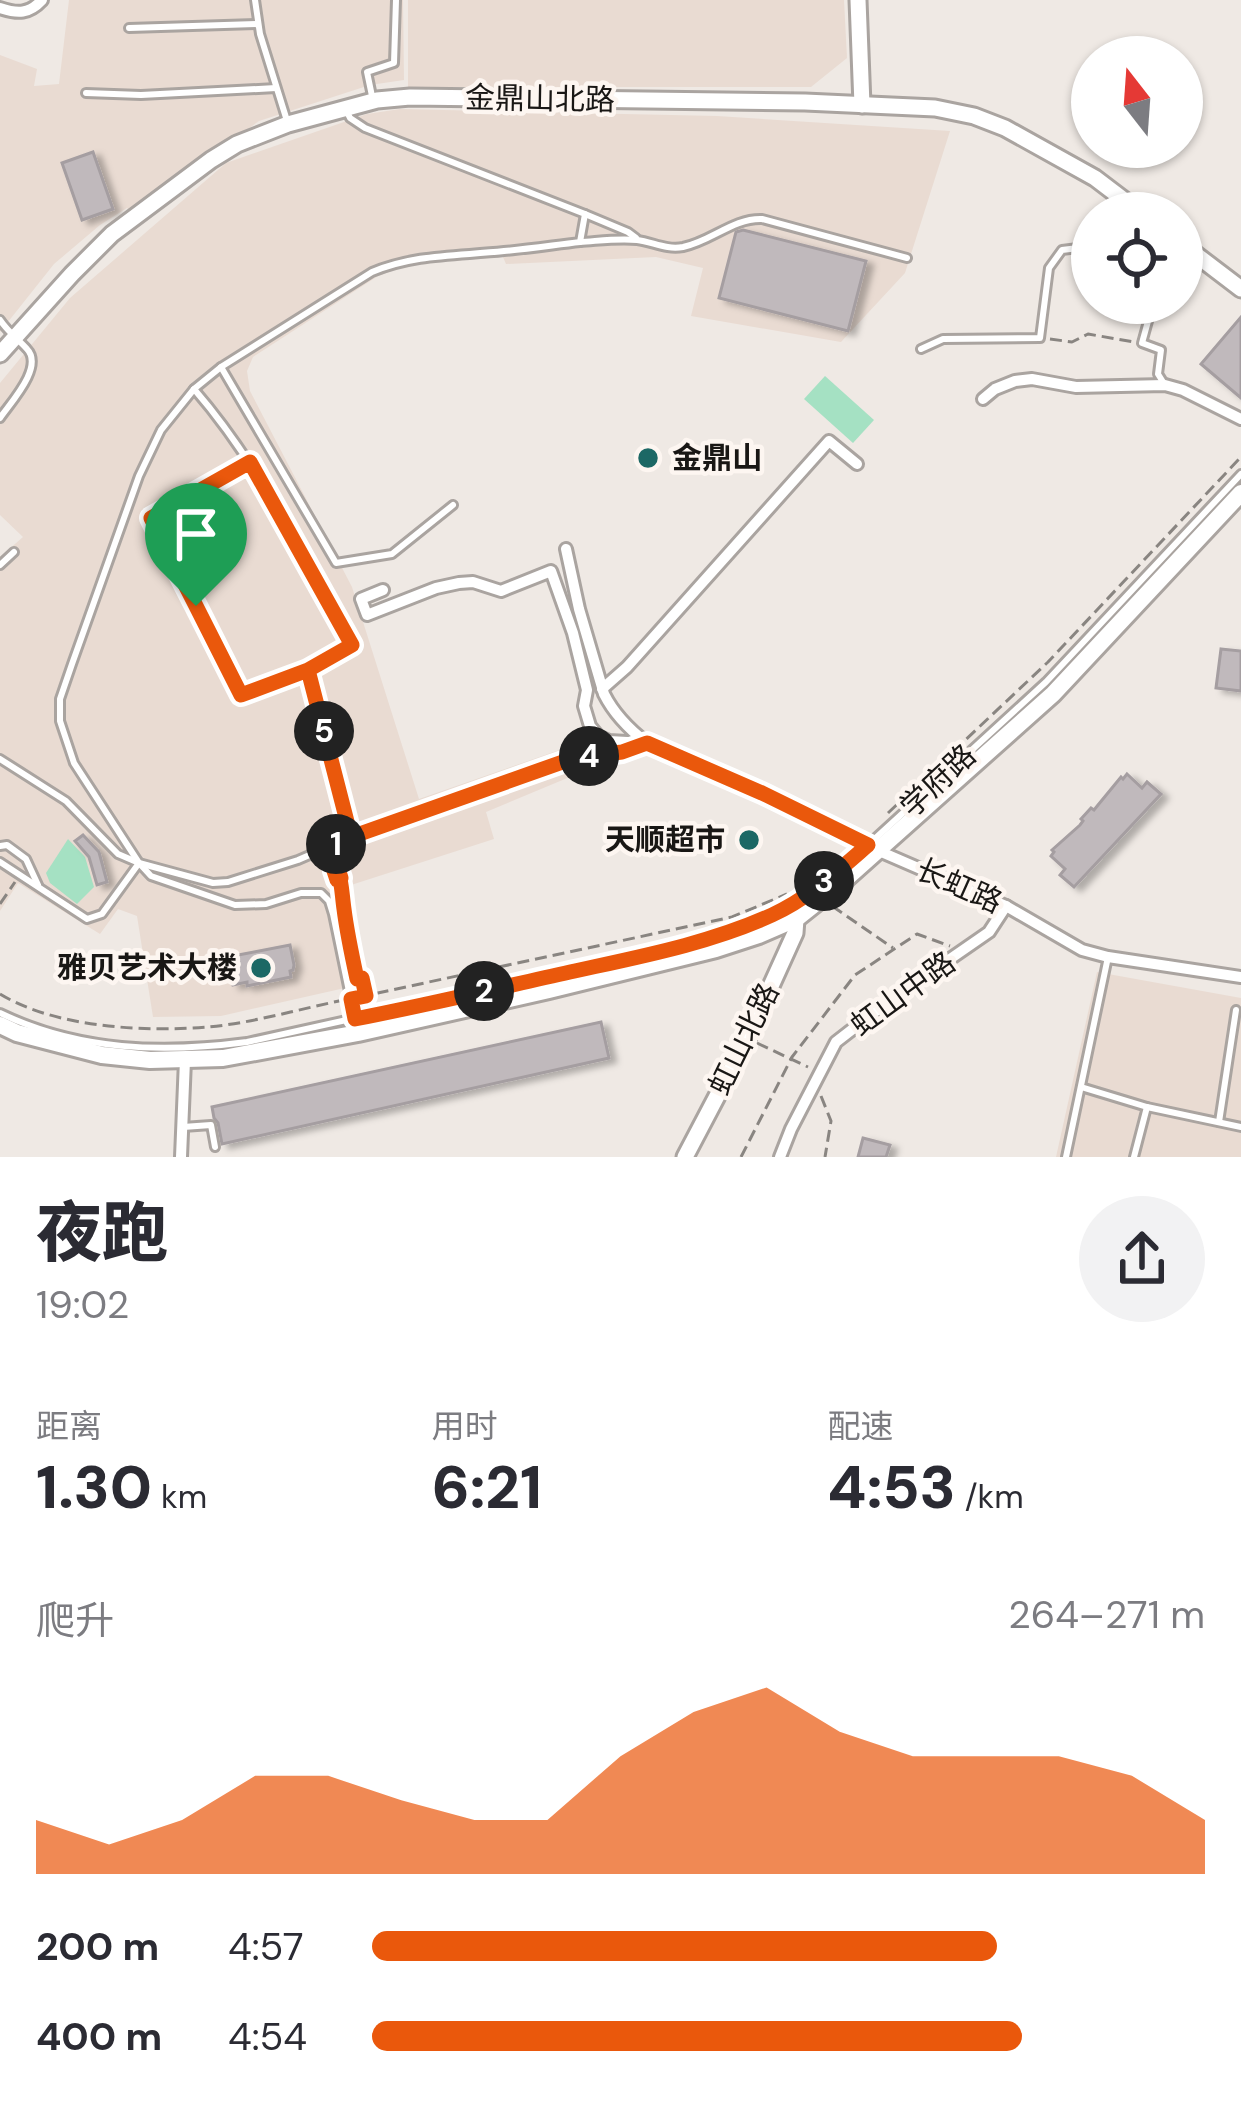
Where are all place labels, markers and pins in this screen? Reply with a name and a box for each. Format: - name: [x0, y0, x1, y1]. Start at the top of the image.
- place label: 金鼎山: [672, 438, 762, 477]
- marker: 金鼎山: [635, 445, 661, 471]
- pin: [145, 483, 247, 606]
- pin: 5: [294, 701, 354, 761]
- pin: 4: [559, 726, 619, 786]
- pin: 1: [306, 814, 366, 874]
- place label: 天顺超市: [605, 820, 725, 859]
- marker: 天顺超市: [736, 827, 762, 853]
- pin: 3: [794, 851, 854, 911]
- place label: 雅贝艺术大楼: [57, 948, 237, 987]
- marker: 雅贝艺术大楼: [248, 955, 274, 981]
- pin: 2: [454, 961, 514, 1021]

